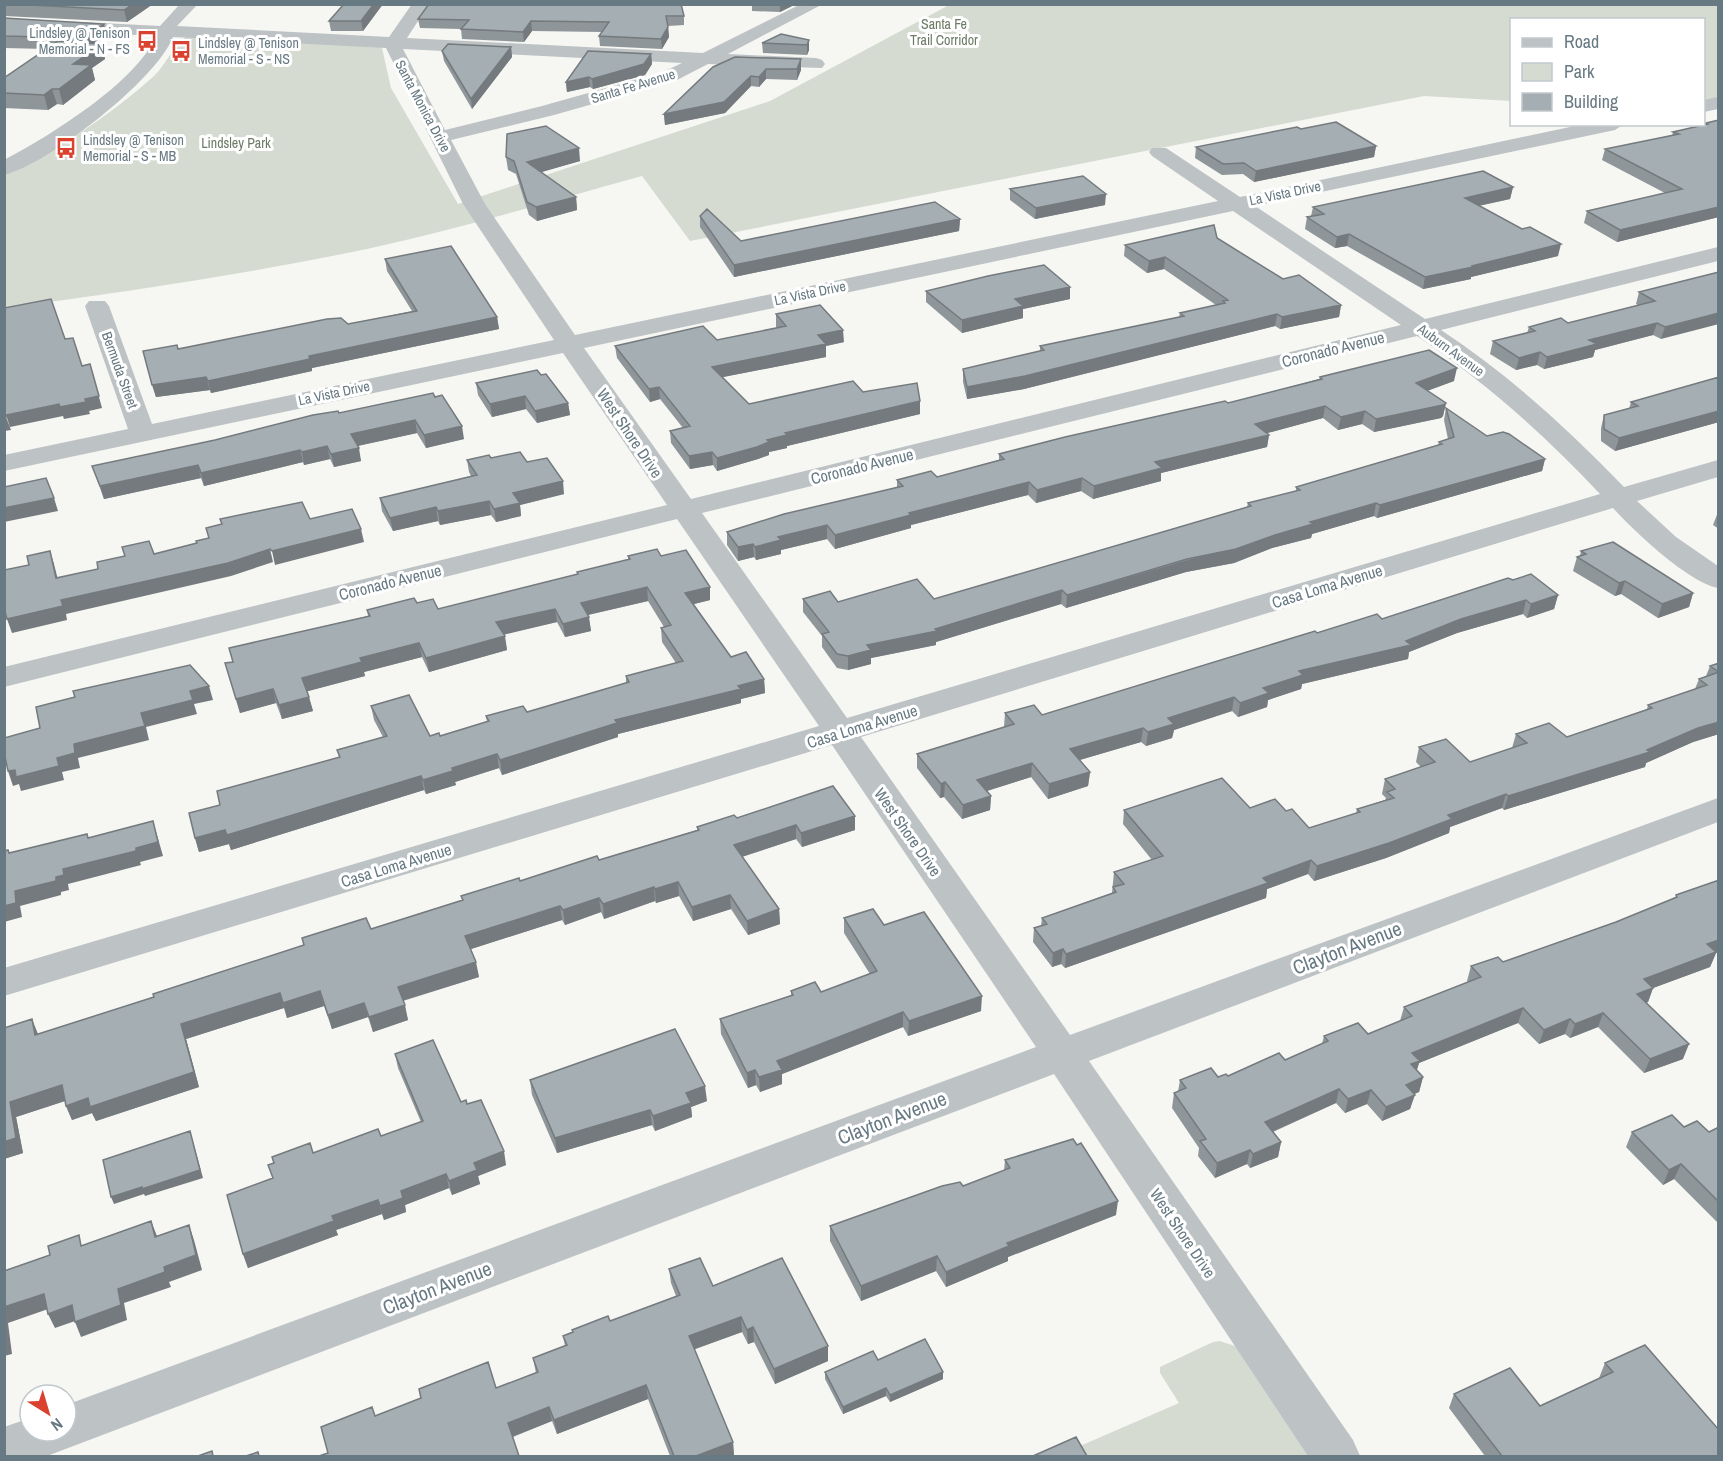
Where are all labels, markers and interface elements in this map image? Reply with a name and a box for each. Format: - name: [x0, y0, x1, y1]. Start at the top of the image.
- park label: Santa Fe Trail Corridor: [910, 15, 978, 49]
- legend: [1510, 18, 1705, 126]
- place label: Lindsley @ Tenison Memorial - N - FS: [29, 24, 130, 58]
- bus stop icon: Lindsley @ Tenison Memorial - N - FS: [135, 29, 159, 53]
- text: Road: [1564, 29, 1599, 54]
- place label: Lindsley @ Tenison Memorial - S - NS: [198, 34, 299, 68]
- bus stop icon: Lindsley @ Tenison Memorial - S - NS: [169, 39, 193, 63]
- street label: Santa Monica Drive: [391, 57, 455, 155]
- text: Park: [1564, 59, 1595, 84]
- street label: Santa Fe Avenue: [589, 65, 677, 107]
- text: Building: [1564, 89, 1619, 114]
- place label: Lindsley @ Tenison Memorial - S - MB: [83, 131, 184, 165]
- park label: Lindsley Park: [201, 134, 271, 152]
- bus stop icon: Lindsley @ Tenison Memorial - S - MB: [54, 136, 78, 160]
- street label: La Vista Drive: [1248, 177, 1322, 209]
- street label: La Vista Drive: [773, 277, 847, 309]
- street label: Auburn Avenue: [1413, 319, 1488, 380]
- street label: Coronado Avenue: [1279, 326, 1387, 372]
- street label: Bermuda Street: [98, 329, 142, 411]
- street label: La Vista Drive: [297, 377, 371, 409]
- street label: West Shore Drive: [592, 384, 668, 482]
- street label: Coronado Avenue: [808, 443, 916, 489]
- street label: Coronado Avenue: [336, 559, 444, 605]
- street label: Casa Loma Avenue: [1269, 559, 1385, 613]
- street label: Casa Loma Avenue: [804, 699, 920, 753]
- street label: West Shore Drive: [869, 783, 947, 881]
- street label: Casa Loma Avenue: [338, 838, 454, 892]
- street label: Clayton Avenue: [1288, 914, 1405, 981]
- street label: Clayton Avenue: [833, 1084, 950, 1151]
- street label: West Shore Drive: [1145, 1184, 1221, 1282]
- street label: Clayton Avenue: [378, 1254, 495, 1321]
- north arrow: [18, 1383, 78, 1443]
- text: N: [47, 1413, 67, 1437]

